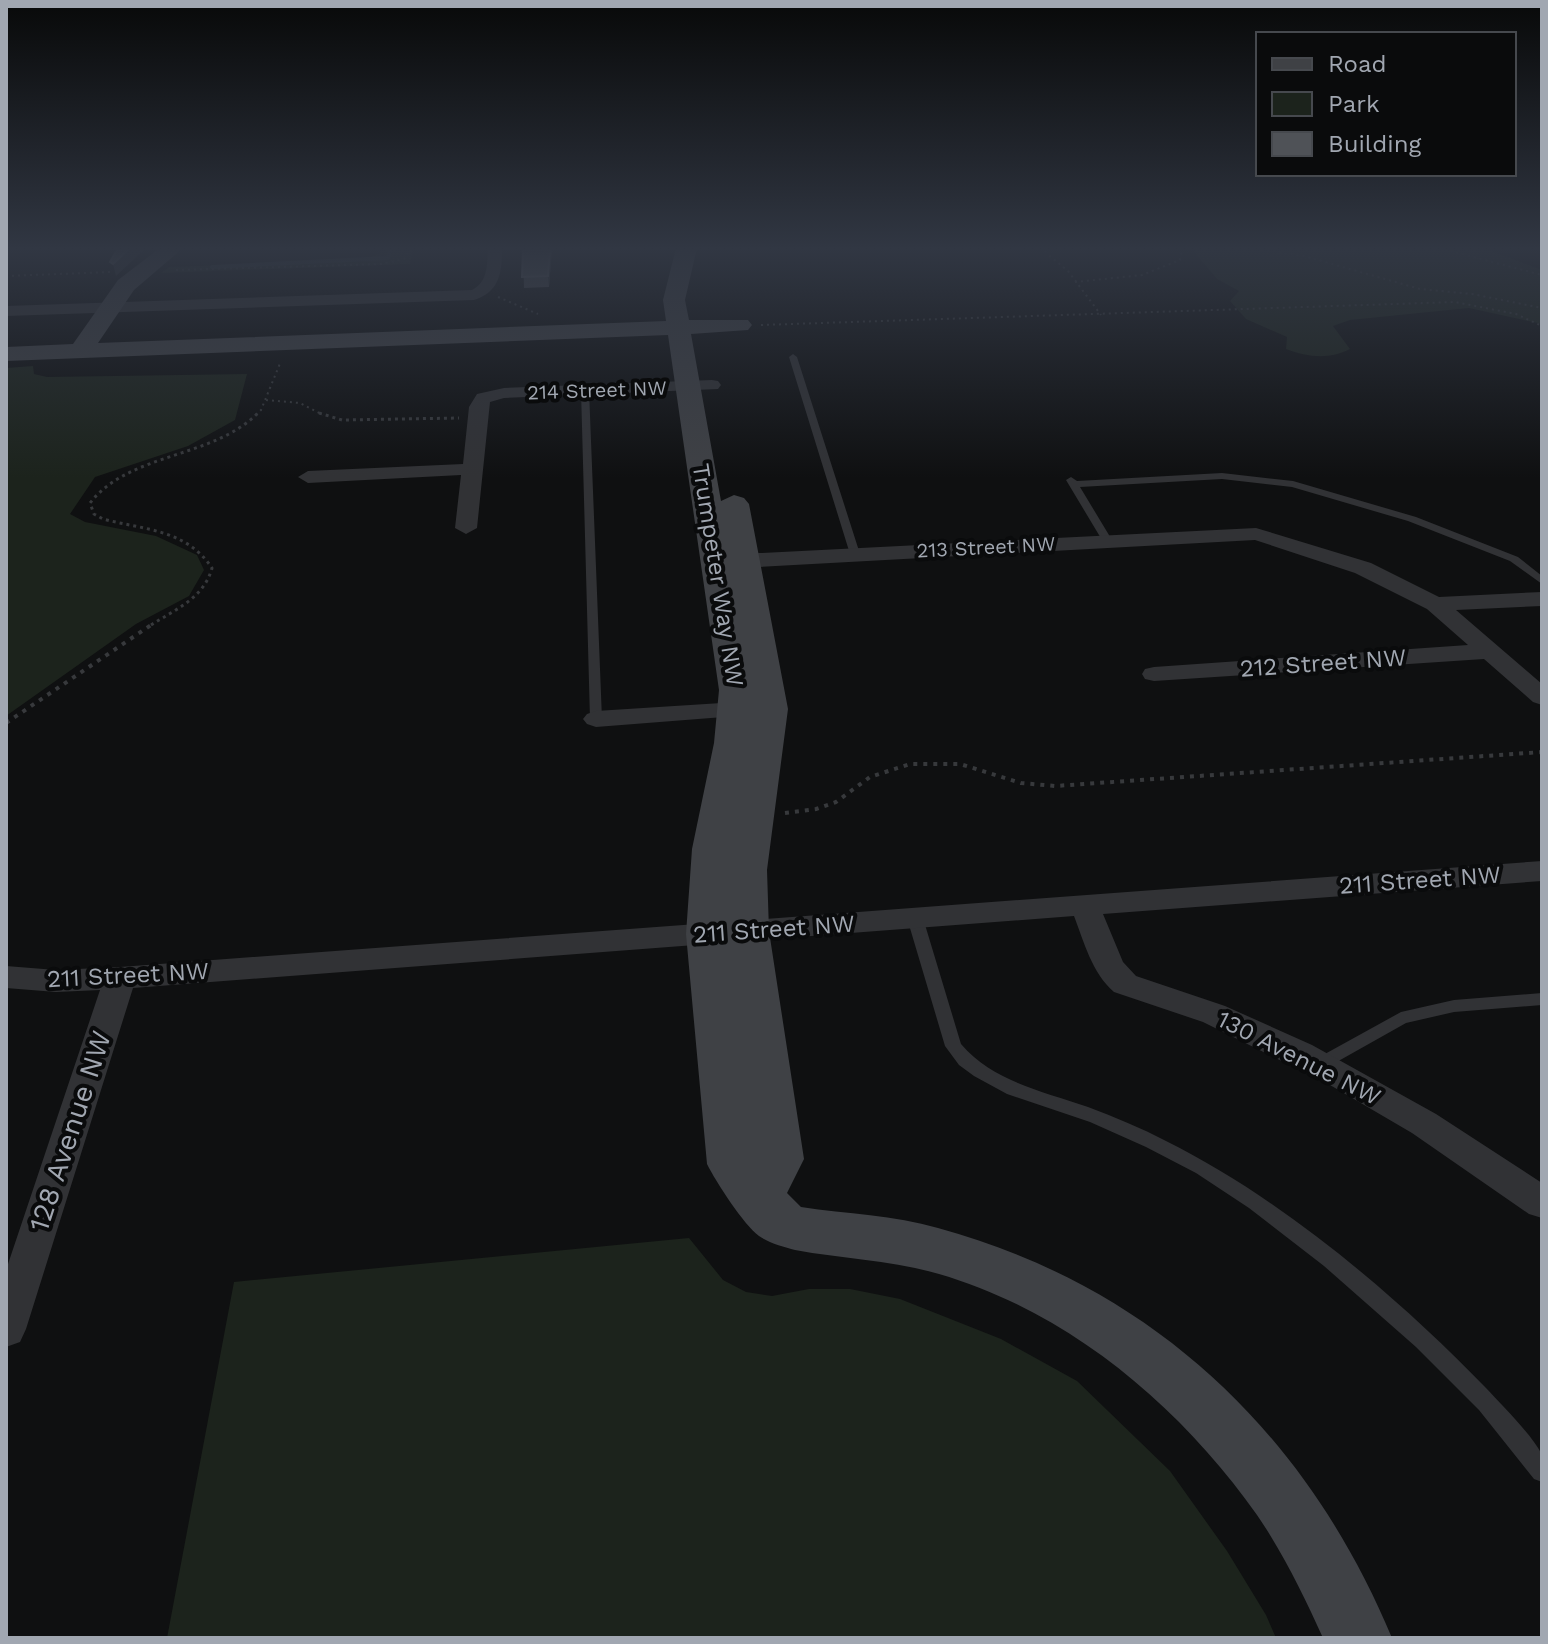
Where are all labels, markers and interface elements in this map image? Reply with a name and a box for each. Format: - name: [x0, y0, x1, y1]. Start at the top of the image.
- legend: [1256, 32, 1516, 176]
- text: Road: [1328, 50, 1387, 78]
- text: Park: [1328, 90, 1380, 118]
- text: Building: [1328, 130, 1421, 158]
- street label: 214 Street NW: [527, 376, 667, 404]
- street label: Trumpeter Way NW: [687, 462, 749, 688]
- street label: 213 Street NW: [916, 531, 1056, 563]
- street label: 212 Street NW: [1239, 643, 1407, 683]
- street label: 211 Street NW: [1338, 860, 1502, 900]
- street label: 211 Street NW: [692, 909, 856, 949]
- street label: 211 Street NW: [46, 957, 210, 993]
- street label: 130 Avenue NW: [1213, 1005, 1385, 1111]
- street label: 128 Avenue NW: [22, 1027, 118, 1235]

